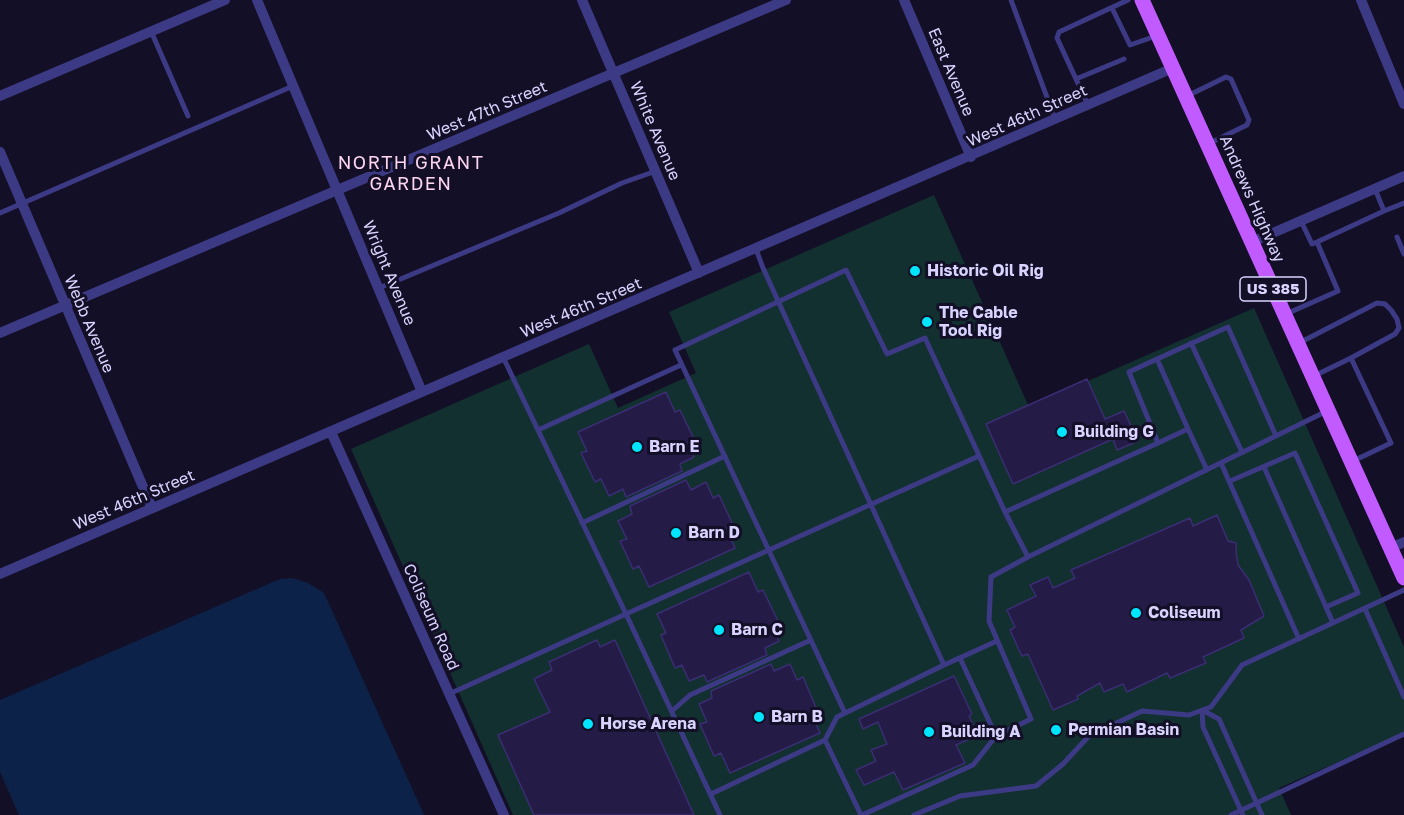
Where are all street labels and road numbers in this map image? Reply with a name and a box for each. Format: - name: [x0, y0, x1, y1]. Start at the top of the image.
- street label: East Avenue: [924, 25, 978, 119]
- street label: West 47th Street: [424, 77, 550, 145]
- street label: White Avenue: [626, 79, 684, 183]
- street label: West 46th Street: [964, 81, 1090, 151]
- street label: Andrews Highway: [1215, 132, 1289, 266]
- street label: Wright Avenue: [358, 218, 420, 328]
- street label: Webb Avenue: [60, 272, 118, 376]
- street label: West 46th Street: [517, 274, 645, 342]
- road number: US 385: [1240, 277, 1306, 301]
- street label: West 46th Street: [70, 466, 198, 534]
- street label: Coliseum Road: [399, 561, 463, 673]

